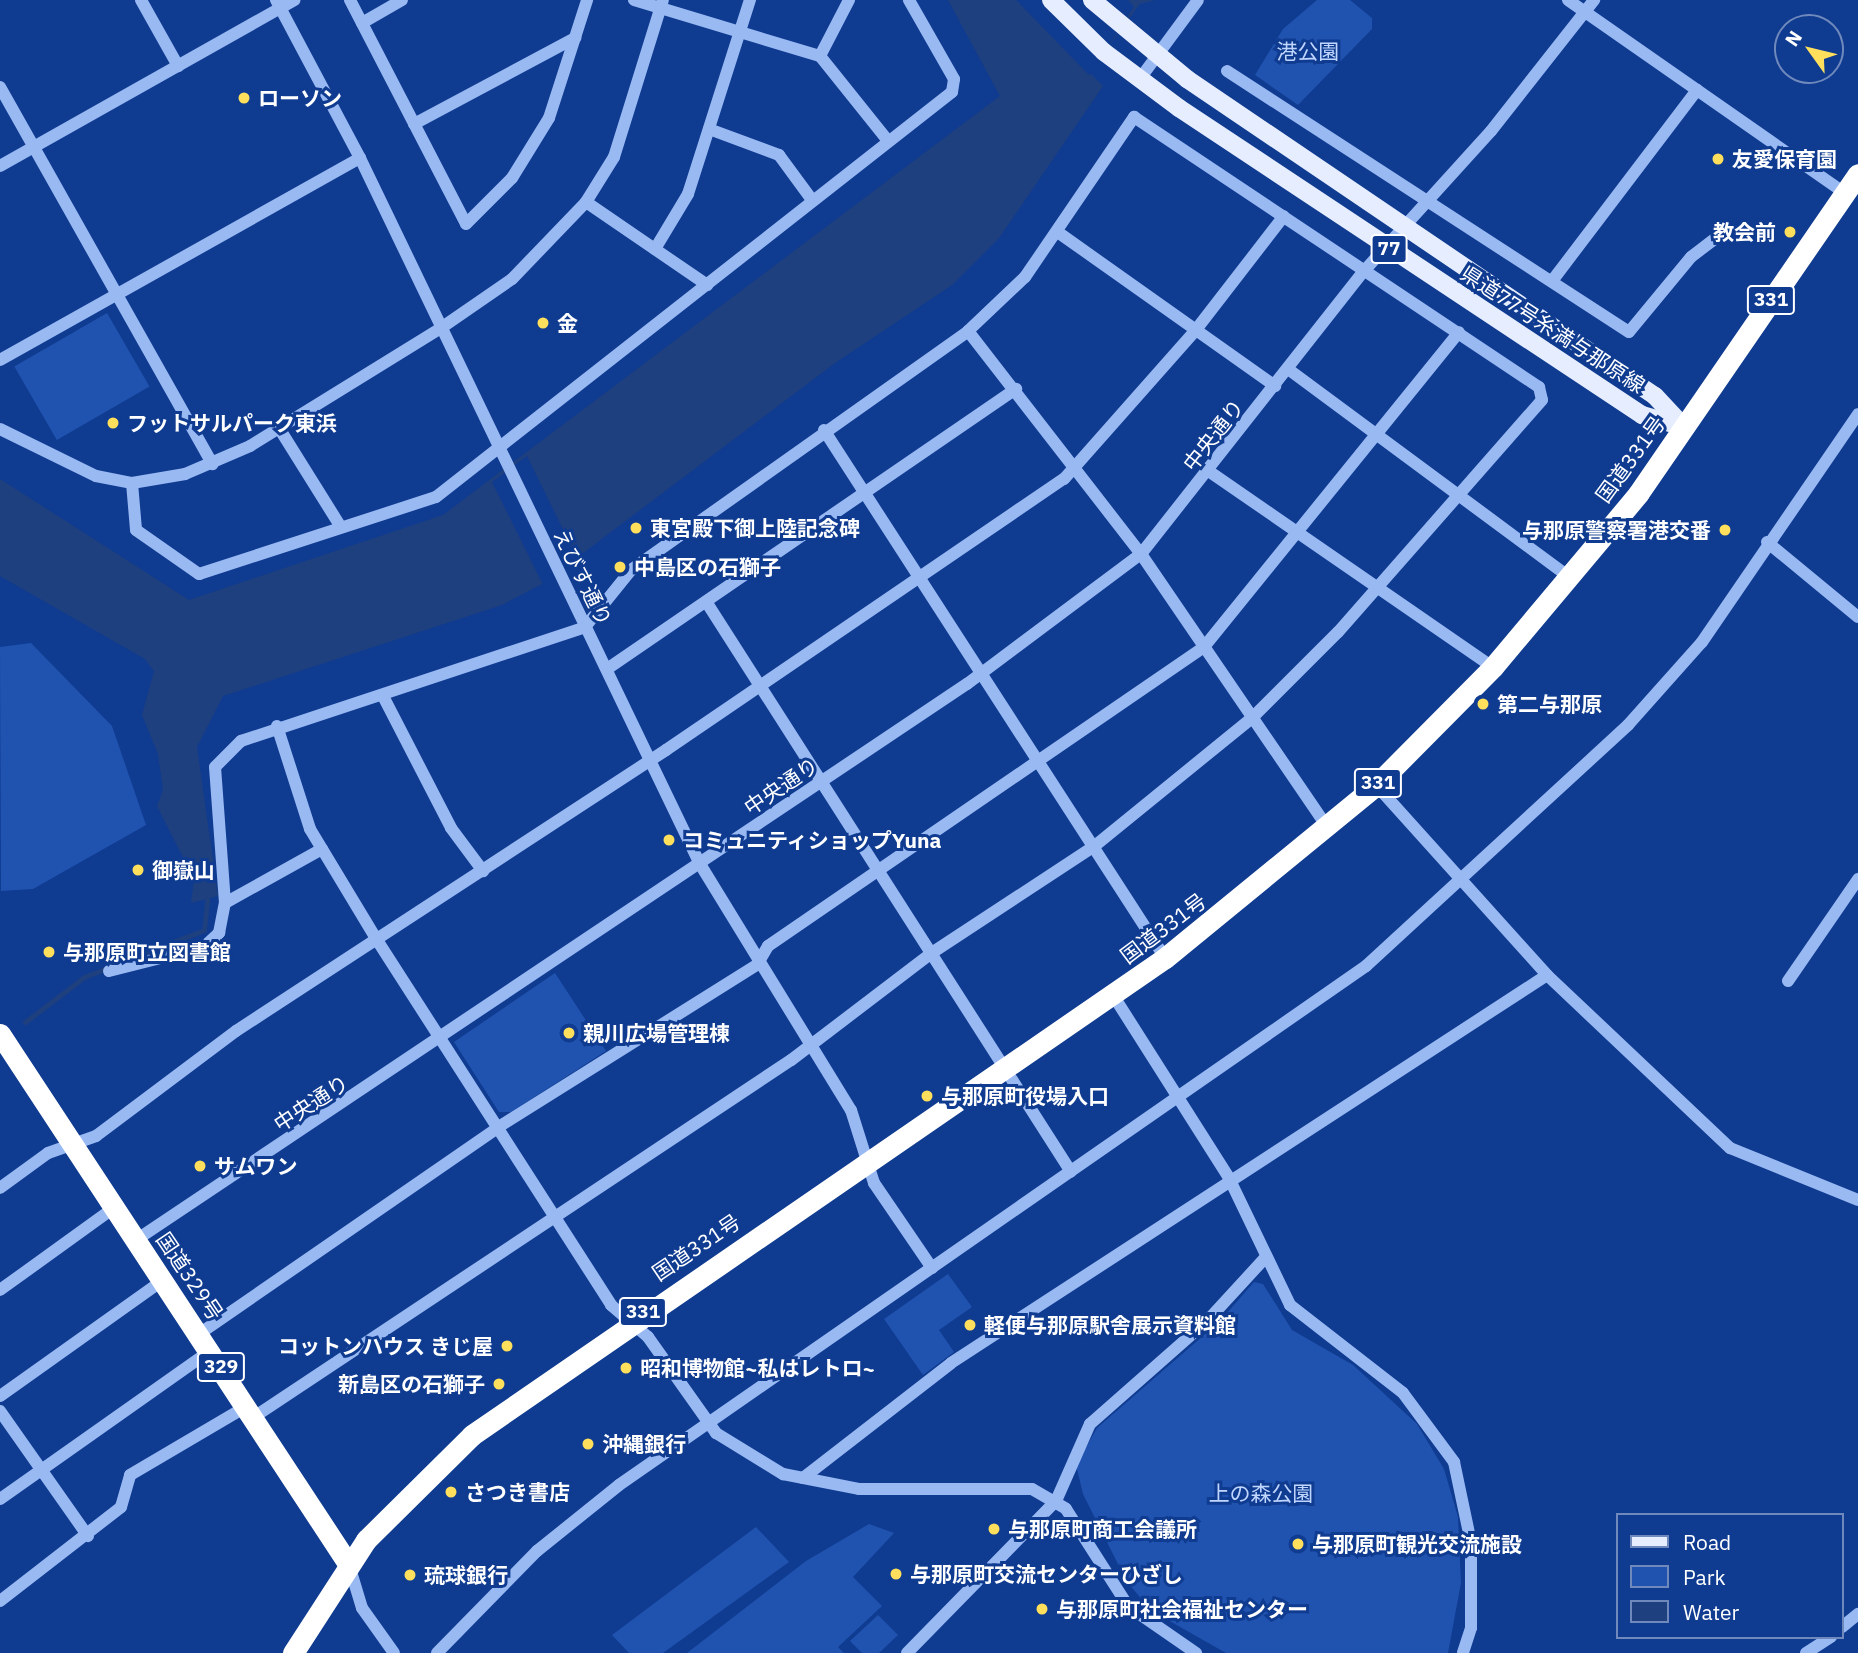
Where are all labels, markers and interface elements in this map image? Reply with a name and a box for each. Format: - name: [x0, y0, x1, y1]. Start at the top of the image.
- north arrow: [1774, 14, 1844, 84]
- text: N: [1779, 26, 1807, 51]
- park label: 港公園: [1277, 38, 1339, 64]
- place label: ローソン: [258, 85, 342, 111]
- marker: ローソン: [236, 90, 252, 106]
- place label: 友愛保育園: [1732, 146, 1837, 172]
- marker: 友愛保育園: [1710, 151, 1726, 167]
- place label: 教会前: [1713, 219, 1776, 245]
- marker: 教会前: [1782, 224, 1798, 240]
- road number: 77: [1370, 233, 1408, 264]
- street label: 県道77号糸満与那原線: [1456, 260, 1650, 398]
- road number: 331: [1746, 284, 1796, 316]
- place label: 金: [557, 310, 578, 336]
- marker: 金: [535, 315, 551, 331]
- street label: 中央通り: [1177, 394, 1249, 476]
- place label: フットサルパーク東浜: [127, 410, 337, 436]
- street label: 国道331号: [1590, 411, 1670, 507]
- marker: フットサルパーク東浜: [105, 415, 121, 431]
- place label: 東宮殿下御上陸記念碑: [650, 515, 860, 541]
- place label: 与那原警察署港交番: [1522, 517, 1711, 543]
- marker: 東宮殿下御上陸記念碑: [628, 520, 644, 536]
- marker: 与那原警察署港交番: [1717, 522, 1733, 538]
- street label: えびす通り: [549, 524, 617, 630]
- place label: 中島区の石獅子: [634, 554, 781, 580]
- marker: 中島区の石獅子: [612, 559, 628, 575]
- place label: 第二与那原: [1497, 691, 1602, 717]
- marker: 第二与那原: [1475, 696, 1491, 712]
- street label: 中央通り: [739, 752, 823, 820]
- road number: 331: [1354, 768, 1402, 798]
- place label: コミュニティショップYuna: [683, 827, 943, 853]
- marker: コミュニティショップYuna: [661, 832, 677, 848]
- place label: 御嶽山: [152, 857, 215, 883]
- marker: 御嶽山: [130, 862, 146, 878]
- street label: 国道331号: [1115, 888, 1211, 968]
- place label: 与那原町立図書館: [63, 939, 231, 965]
- marker: 与那原町立図書館: [41, 944, 57, 960]
- place label: 親川広場管理棟: [583, 1020, 730, 1046]
- marker: 親川広場管理棟: [561, 1025, 577, 1041]
- street label: 中央通り: [269, 1070, 353, 1136]
- place label: 与那原町役場入口: [941, 1083, 1109, 1109]
- marker: 与那原町役場入口: [919, 1088, 935, 1104]
- place label: サムワン: [214, 1153, 298, 1179]
- marker: サムワン: [192, 1158, 208, 1174]
- street label: 国道331号: [647, 1208, 745, 1286]
- street label: 国道329号: [151, 1227, 229, 1325]
- road number: 331: [618, 1296, 668, 1328]
- place label: 軽便与那原駅舎展示資料館: [984, 1312, 1236, 1338]
- marker: 軽便与那原駅舎展示資料館: [962, 1317, 978, 1333]
- place label: コットンハウス きじ屋: [278, 1333, 493, 1359]
- marker: コットンハウス きじ屋: [499, 1338, 515, 1354]
- road number: 329: [196, 1352, 246, 1382]
- place label: 昭和博物館~私はレトロ~: [640, 1355, 875, 1381]
- marker: 昭和博物館~私はレトロ~: [618, 1360, 634, 1376]
- place label: 新島区の石獅子: [338, 1371, 485, 1397]
- marker: 新島区の石獅子: [491, 1376, 507, 1392]
- place label: 沖縄銀行: [602, 1431, 686, 1457]
- marker: 沖縄銀行: [580, 1436, 596, 1452]
- place label: さつき書店: [465, 1479, 570, 1505]
- park label: 上の森公園: [1209, 1480, 1313, 1506]
- marker: さつき書店: [443, 1484, 459, 1500]
- legend: [1616, 1513, 1844, 1639]
- place label: 与那原町商工会議所: [1008, 1516, 1197, 1542]
- marker: 与那原町商工会議所: [986, 1521, 1002, 1537]
- text: Road: [1683, 1528, 1731, 1556]
- place label: 与那原町観光交流施設: [1312, 1531, 1522, 1557]
- marker: 与那原町観光交流施設: [1290, 1536, 1306, 1552]
- place label: 与那原町交流センターひざし: [910, 1561, 1183, 1587]
- place label: 琉球銀行: [424, 1562, 508, 1588]
- text: Park: [1683, 1563, 1726, 1591]
- marker: 与那原町交流センターひざし: [888, 1566, 904, 1582]
- marker: 琉球銀行: [402, 1567, 418, 1583]
- place label: 与那原町社会福祉センター: [1056, 1596, 1308, 1622]
- text: Water: [1683, 1598, 1739, 1626]
- marker: 与那原町社会福祉センター: [1034, 1601, 1050, 1617]

